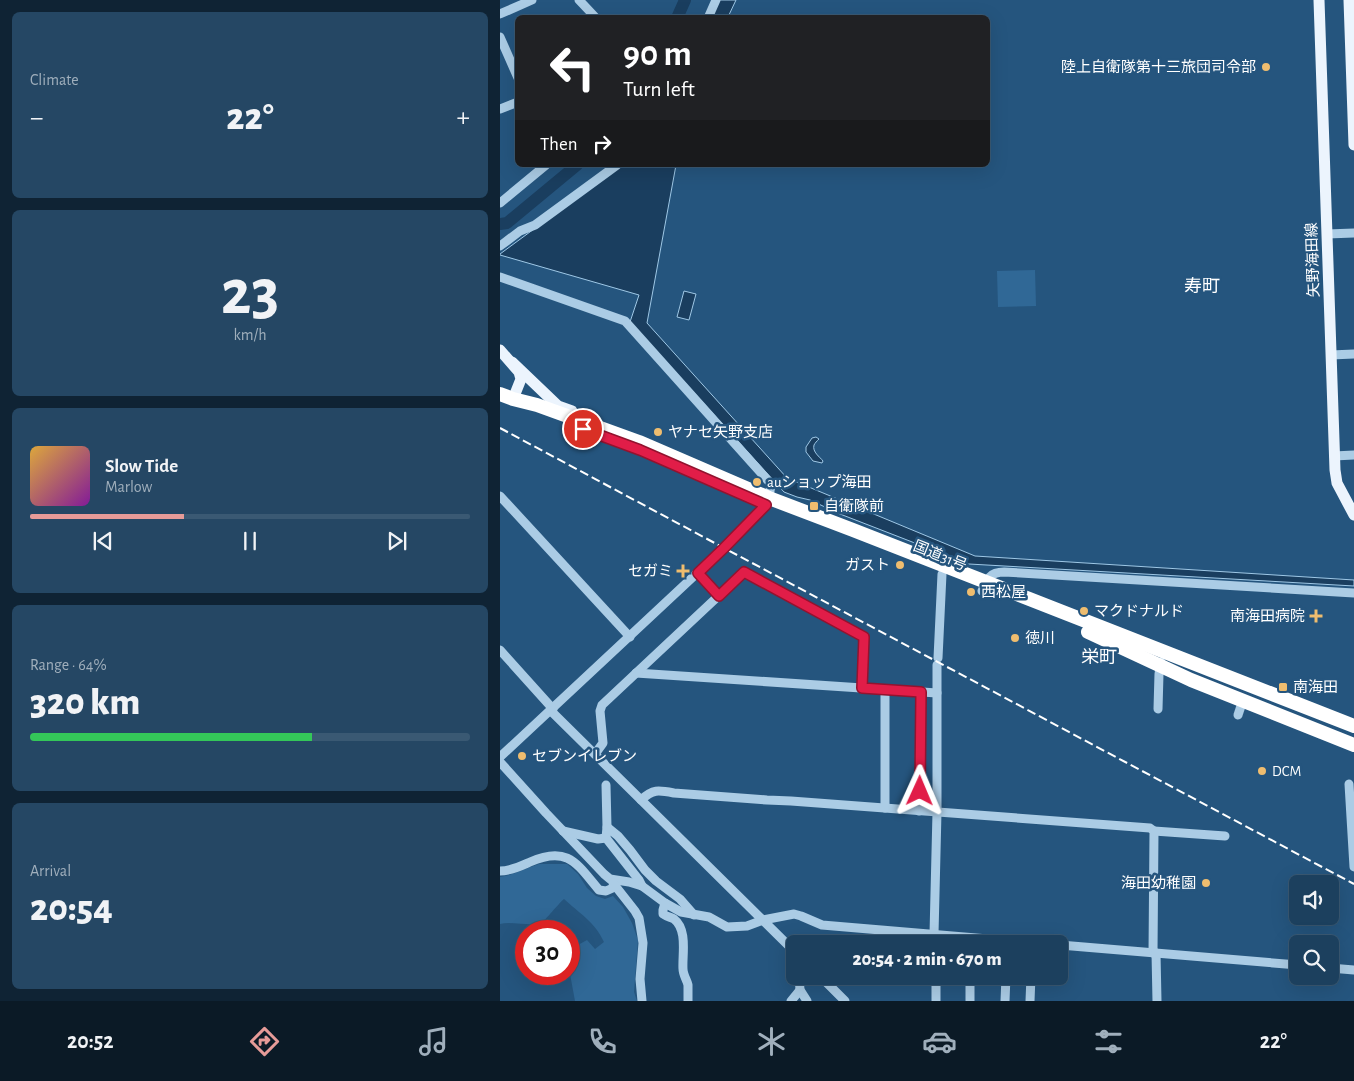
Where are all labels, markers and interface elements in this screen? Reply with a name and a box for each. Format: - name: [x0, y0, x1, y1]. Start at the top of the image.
- icon: left: [540, 35, 605, 100]
- text: 90 m: [623, 37, 692, 72]
- place label: 陸上自衛隊第十三旅団司令部: [1061, 58, 1256, 75]
- marker: 陸上自衛隊第十三旅団司令部: [1260, 61, 1272, 73]
- text: Climate: [30, 72, 79, 88]
- text: Turn left: [623, 78, 695, 100]
- text: 22°: [226, 99, 274, 137]
- text: −: [30, 104, 43, 132]
- text: +: [457, 104, 470, 132]
- icon: right: [588, 130, 616, 158]
- text: Then: [540, 135, 578, 154]
- street label: 矢野海田線: [1303, 222, 1322, 298]
- text: 23: [221, 261, 279, 326]
- district label: 寿町: [1184, 277, 1220, 296]
- text: km/h: [233, 327, 267, 343]
- pin: [562, 408, 604, 450]
- icon: arrive: [569, 415, 597, 443]
- place label: ヤナセ矢野支店: [668, 424, 773, 440]
- marker: ヤナセ矢野支店: [652, 426, 664, 438]
- text: Slow Tide: [105, 457, 178, 476]
- place label: auショップ海田: [767, 474, 872, 490]
- marker: auショップ海田: [751, 476, 763, 488]
- text: Marlow: [105, 479, 152, 495]
- place label: 自衛隊前: [824, 498, 884, 514]
- marker: 自衛隊前: [808, 500, 820, 512]
- icon: previous: [89, 527, 117, 555]
- icon: pause: [236, 527, 264, 555]
- icon: next: [383, 527, 411, 555]
- street label: 国道31号: [911, 538, 969, 574]
- place label: ガスト: [845, 557, 890, 573]
- marker: ガスト: [894, 559, 906, 571]
- place label: セガミ: [628, 563, 673, 579]
- marker: セガミ: [677, 565, 689, 577]
- place label: 西松屋: [981, 584, 1026, 600]
- marker: 西松屋: [965, 586, 977, 598]
- place label: マクドナルド: [1094, 603, 1184, 619]
- marker: マクドナルド: [1078, 605, 1090, 617]
- place label: 南海田病院: [1230, 608, 1305, 624]
- marker: 南海田病院: [1309, 609, 1323, 623]
- place label: 徳川: [1025, 630, 1055, 646]
- marker: 徳川: [1009, 632, 1021, 644]
- district label: 栄町: [1081, 648, 1117, 667]
- text: Range · 64%: [30, 657, 107, 673]
- place label: 南海田: [1293, 679, 1338, 695]
- marker: 南海田: [1277, 681, 1289, 693]
- text: 320 km: [30, 684, 140, 722]
- place label: セブンイレブン: [532, 748, 637, 764]
- marker: セブンイレブン: [516, 750, 528, 762]
- position arrow: [893, 764, 945, 816]
- place label: DCM: [1272, 764, 1301, 779]
- marker: DCM: [1256, 765, 1268, 777]
- text: Arrival: [30, 863, 71, 879]
- place label: 海田幼稚園: [1121, 875, 1196, 891]
- map controls: [1289, 875, 1339, 985]
- button: sound: [1289, 875, 1339, 925]
- marker: 海田幼稚園: [1200, 877, 1212, 889]
- text: 20:54: [30, 890, 113, 928]
- speed limit sign: 30: [515, 920, 580, 985]
- button: search: [1289, 935, 1339, 985]
- text: 20:54 · 2 min · 670 m: [852, 950, 1002, 969]
- icon: directions: [247, 1024, 282, 1059]
- icon: music: [416, 1024, 451, 1059]
- icon: phone: [585, 1024, 620, 1059]
- icon: climate: [754, 1024, 789, 1059]
- icon: car: [922, 1024, 957, 1059]
- icon: filters: [1091, 1024, 1126, 1059]
- text: 20:52: [67, 1030, 114, 1052]
- text: 22°: [1260, 1030, 1287, 1052]

